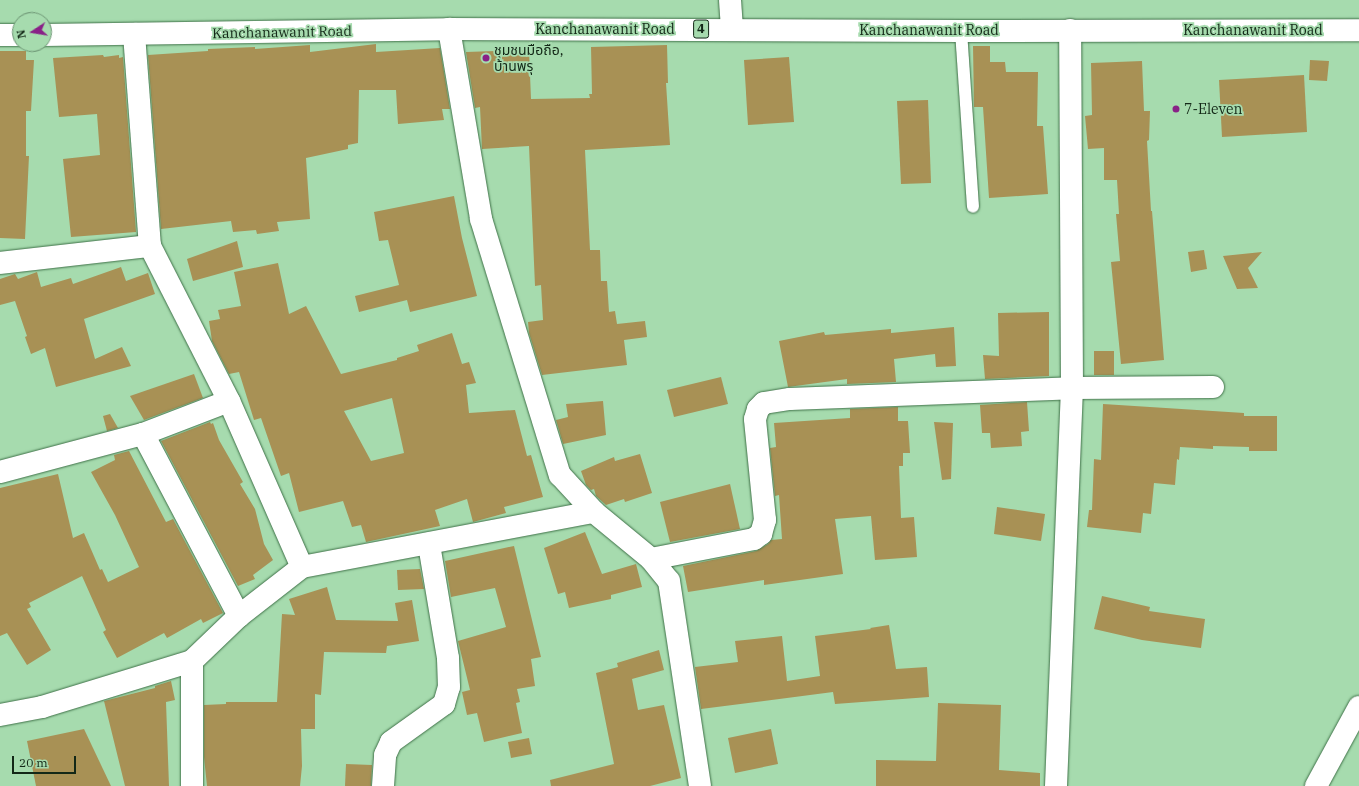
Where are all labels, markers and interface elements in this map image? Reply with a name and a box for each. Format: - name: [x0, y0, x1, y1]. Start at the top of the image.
- north arrow: [12, 12, 52, 52]
- road number: 4: [693, 18, 709, 40]
- street label: Kanchanawanit Road: [535, 21, 675, 37]
- street label: Kanchanawanit Road: [212, 22, 352, 42]
- street label: Kanchanawanit Road: [859, 22, 999, 38]
- street label: Kanchanawanit Road: [1183, 22, 1323, 38]
- text: N: [13, 29, 29, 40]
- place label: ชุมชนมือถือ, บ้านพรุ: [494, 42, 563, 74]
- marker: ชุมชนมือถือ, บ้านพรุ: [481, 53, 491, 63]
- place label: 7-Eleven: [1184, 101, 1242, 117]
- marker: 7-Eleven: [1171, 104, 1181, 114]
- scale bar: [14, 748, 78, 774]
- text: 20 m: [19, 755, 48, 770]

